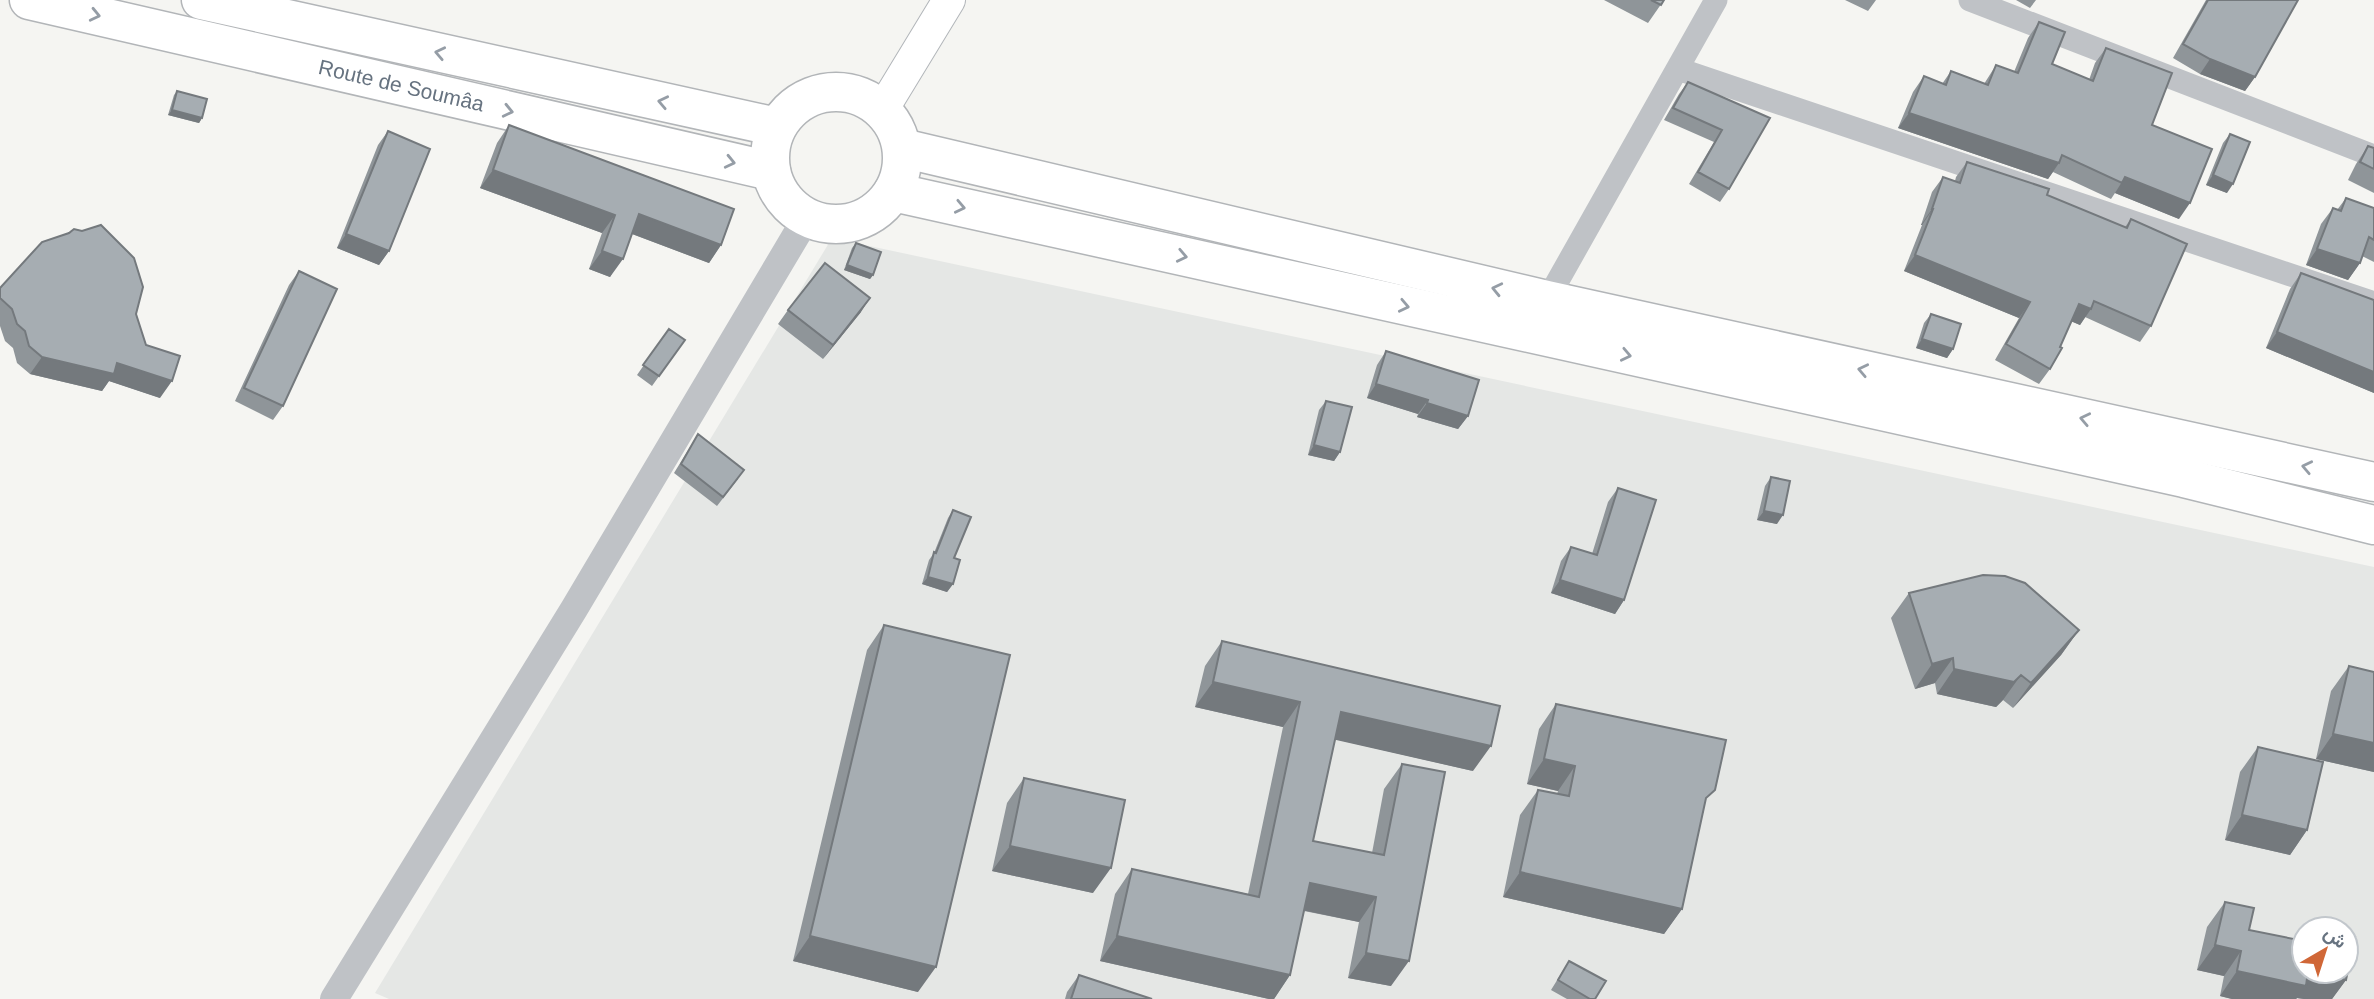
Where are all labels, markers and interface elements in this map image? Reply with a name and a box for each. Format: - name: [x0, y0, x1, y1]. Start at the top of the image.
- one-way arrow: [89, 7, 101, 22]
- one-way arrow: [434, 46, 446, 61]
- street label: Route de Soumâa: [316, 55, 487, 116]
- one-way arrow: [657, 95, 669, 110]
- one-way arrow: [502, 102, 514, 117]
- one-way arrow: [724, 154, 736, 168]
- one-way arrow: [954, 199, 966, 213]
- one-way arrow: [1176, 248, 1188, 263]
- one-way arrow: [1491, 282, 1503, 297]
- one-way arrow: [1398, 297, 1410, 312]
- one-way arrow: [1620, 346, 1632, 361]
- one-way arrow: [1857, 363, 1869, 378]
- one-way arrow: [2079, 412, 2091, 427]
- one-way arrow: [2301, 461, 2313, 476]
- north arrow: [2290, 915, 2360, 985]
- text: ش: [2319, 922, 2351, 953]

